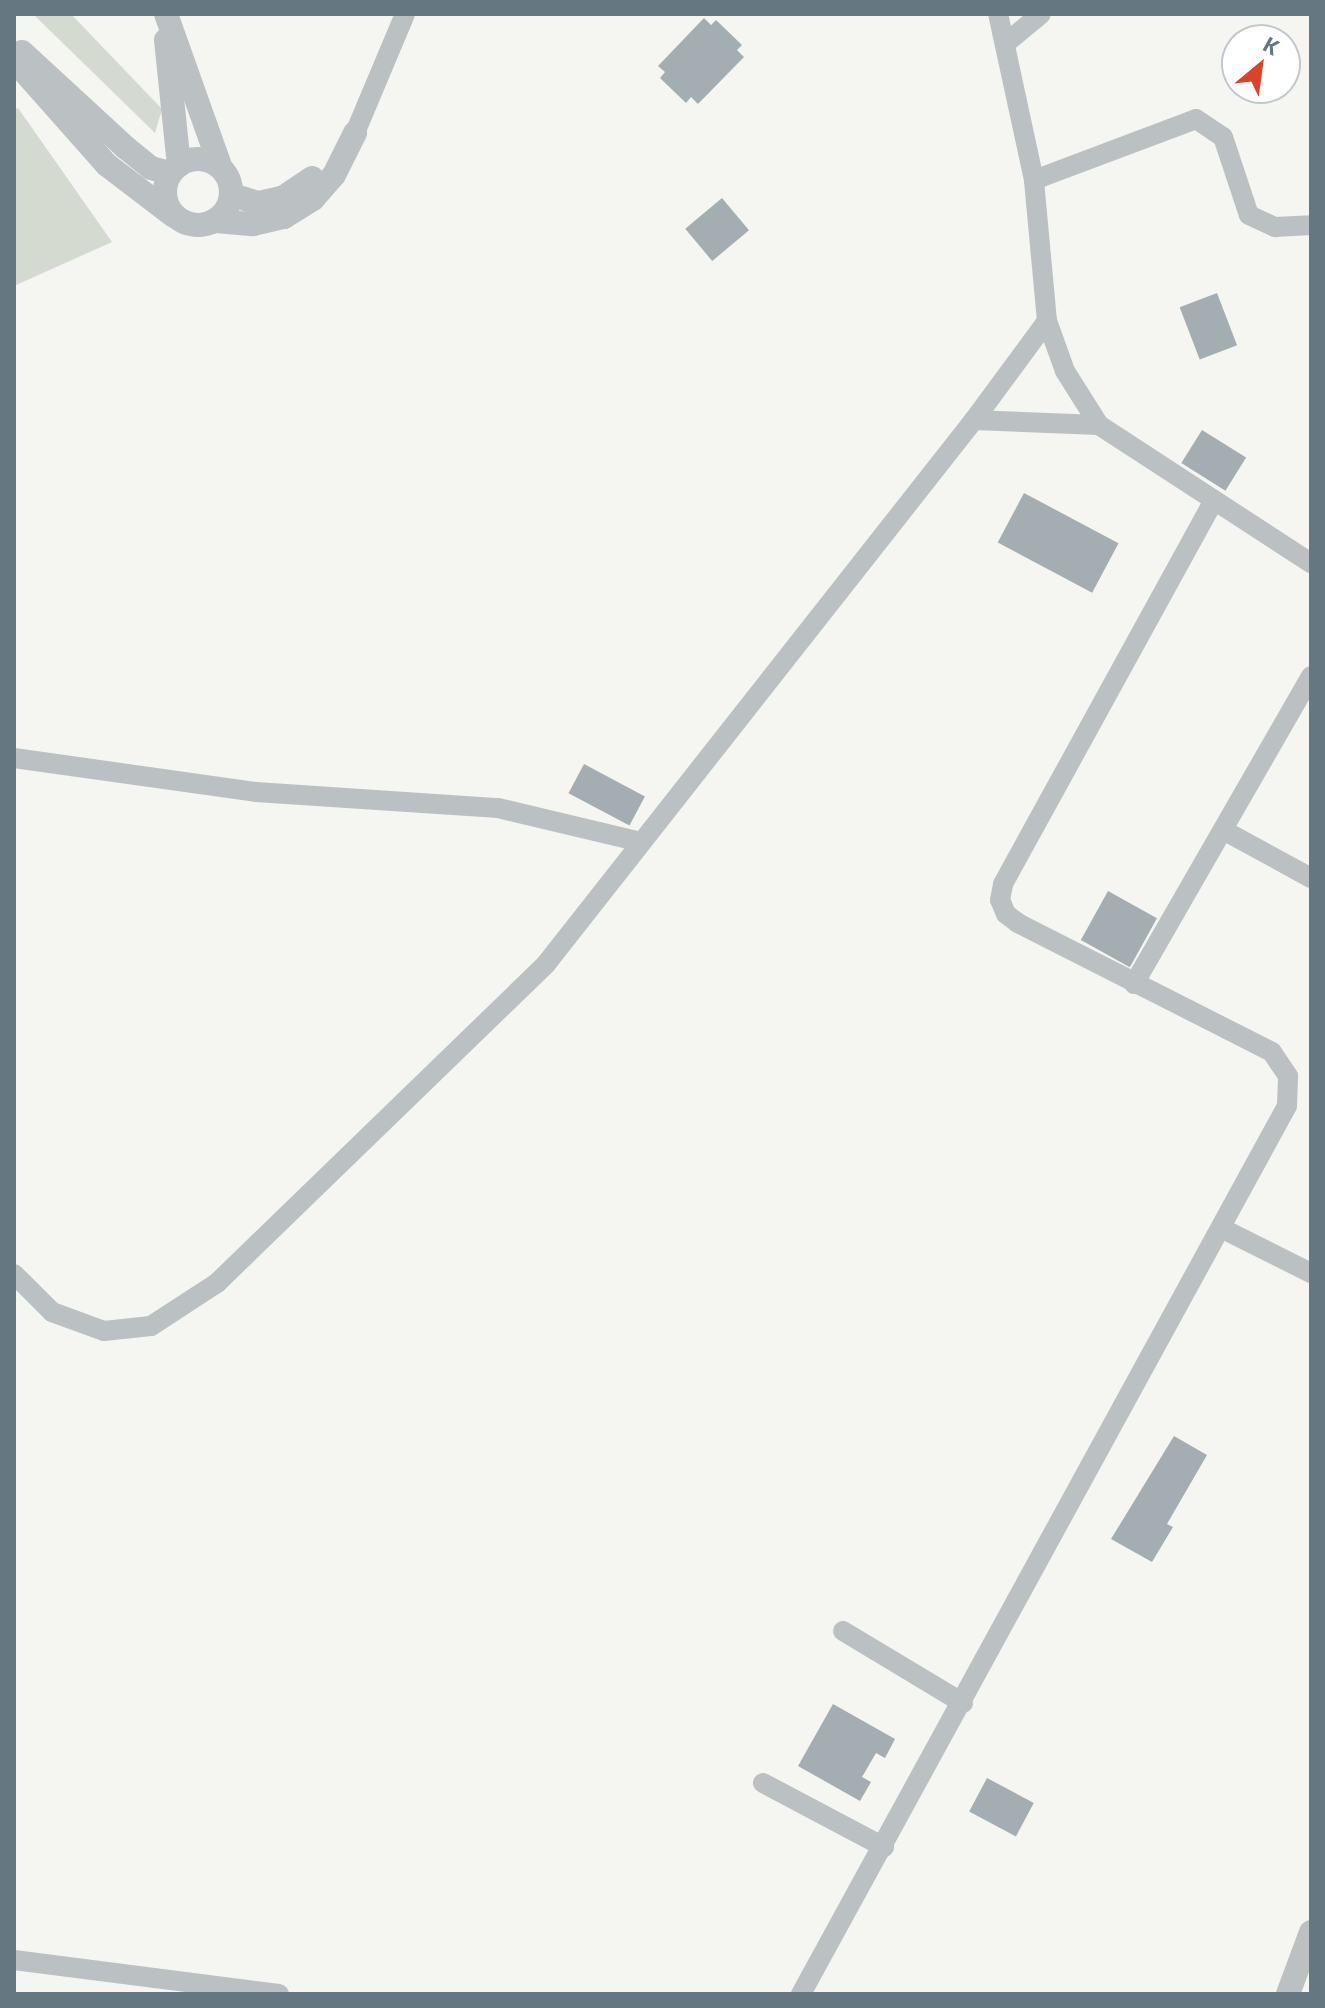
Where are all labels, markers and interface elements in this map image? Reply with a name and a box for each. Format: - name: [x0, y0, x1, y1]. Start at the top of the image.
- north arrow: [1221, 24, 1301, 104]
- text: K: [1259, 30, 1284, 60]

